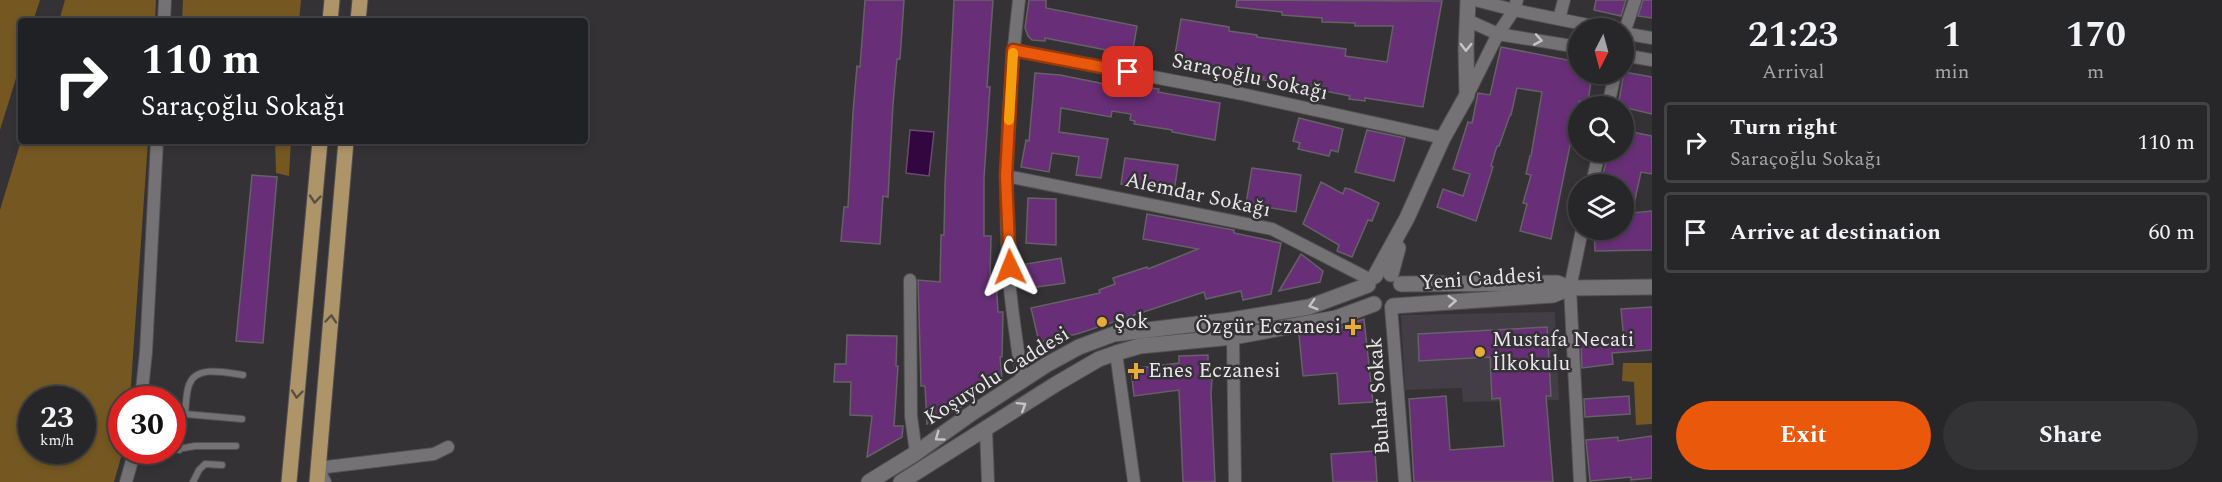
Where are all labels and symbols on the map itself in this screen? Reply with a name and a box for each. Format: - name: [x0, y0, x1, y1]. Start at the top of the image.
- north arrow: [1568, 18, 1634, 84]
- one-way arrow: [1533, 34, 1543, 46]
- one-way arrow: [1460, 43, 1472, 52]
- street label: Saraçoğlu Sokağı: [1169, 45, 1331, 109]
- pin: [1102, 46, 1153, 97]
- street label: Alemdar Sokağı: [1122, 164, 1274, 226]
- one-way arrow: [308, 195, 321, 204]
- position arrow: [978, 235, 1042, 299]
- street label: Yeni Caddesi: [1419, 259, 1543, 299]
- one-way arrow: [1447, 295, 1456, 308]
- one-way arrow: [1308, 298, 1319, 310]
- place label: Şok: [1114, 306, 1149, 338]
- place label: Özgür Eczanesi: [1195, 311, 1341, 343]
- one-way arrow: [324, 315, 337, 324]
- marker: Şok: [1095, 315, 1109, 329]
- street label: Koşuyolu Caddesi: [918, 318, 1076, 434]
- marker: Özgür Eczanesi: [1346, 320, 1360, 334]
- place label: Mustafa Necati İlkokulu: [1492, 324, 1634, 380]
- street label: Buhar Sokak: [1359, 336, 1399, 456]
- marker: Mustafa Necati İlkokulu: [1473, 345, 1487, 359]
- place label: Enes Eczanesi: [1148, 355, 1281, 387]
- marker: Enes Eczanesi: [1129, 364, 1143, 378]
- speed limit sign: 30: [108, 386, 186, 464]
- one-way arrow: [291, 389, 304, 398]
- one-way arrow: [1016, 401, 1026, 413]
- one-way arrow: [934, 429, 945, 440]

